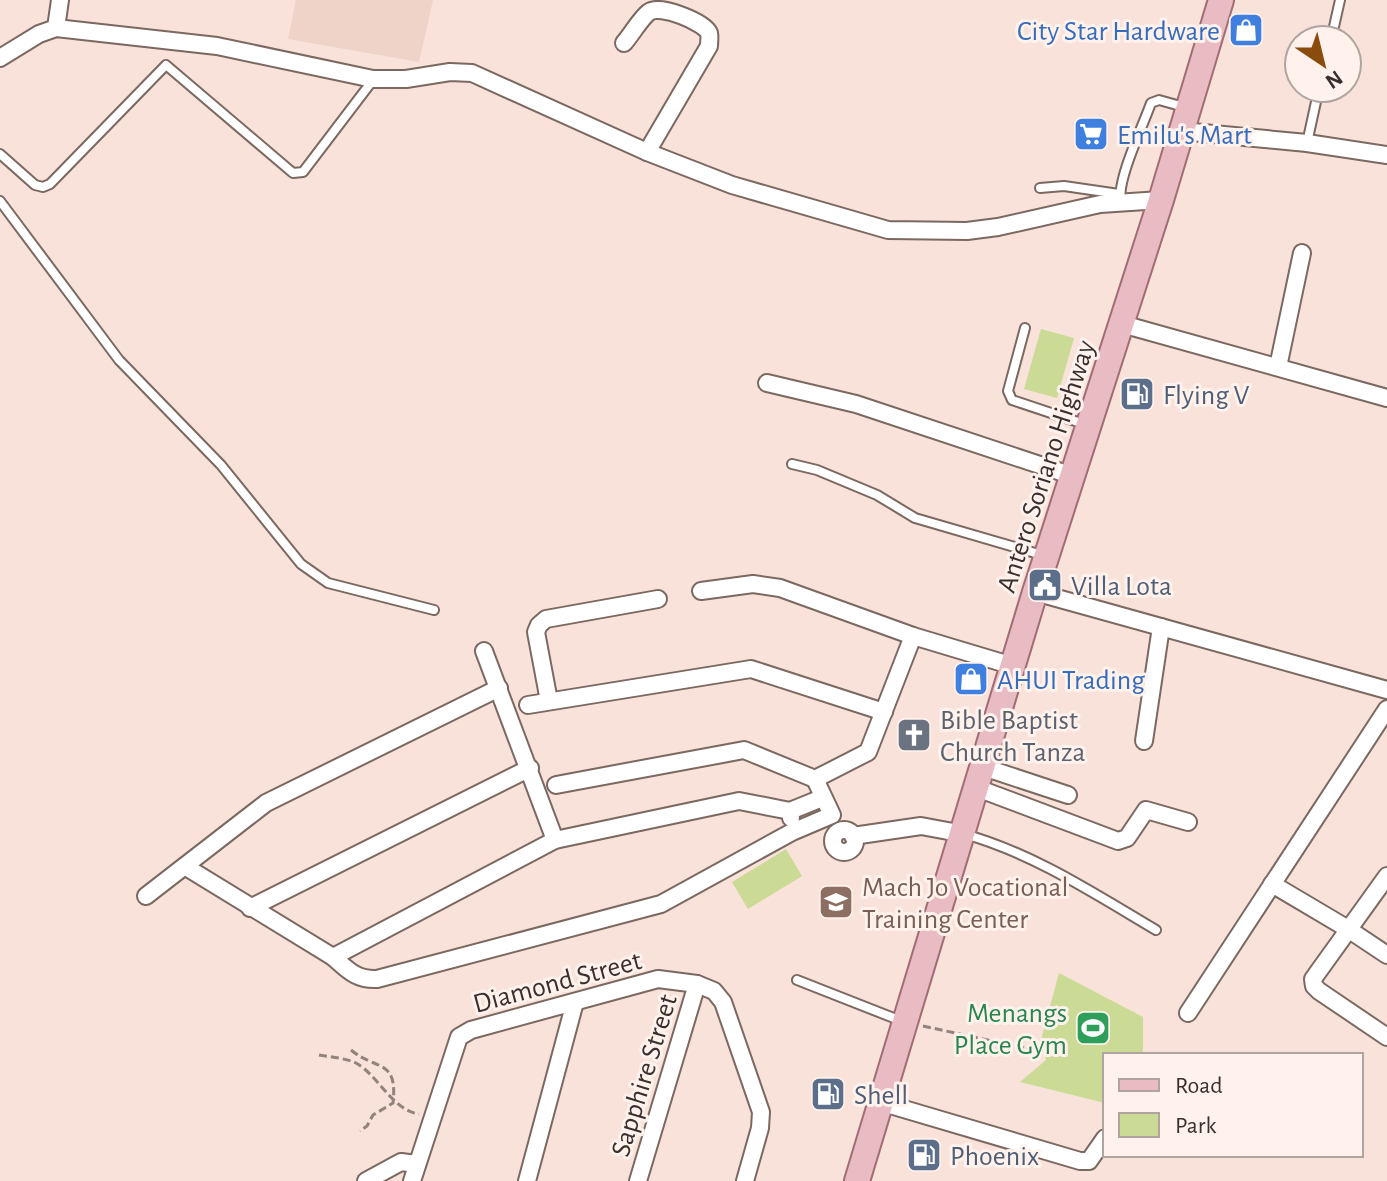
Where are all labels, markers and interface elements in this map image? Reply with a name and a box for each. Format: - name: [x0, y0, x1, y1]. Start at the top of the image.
- shop icon: City Star Hardware: [1227, 11, 1265, 49]
- place label: City Star Hardware: [1017, 18, 1220, 46]
- north arrow: [1283, 24, 1363, 104]
- text: N: [1321, 66, 1346, 93]
- supermarket icon: Emilu's Mart: [1072, 115, 1110, 153]
- place label: Emilu's Mart: [1117, 122, 1252, 150]
- street label: Antero Soriano Highway: [993, 337, 1101, 596]
- fuel station icon: Flying V: [1118, 375, 1156, 413]
- place label: Flying V: [1163, 382, 1249, 410]
- public building icon: Villa Lota: [1026, 566, 1064, 604]
- place label: Villa Lota: [1071, 573, 1172, 601]
- shop icon: AHUI Trading: [952, 660, 990, 698]
- place label: AHUI Trading: [997, 667, 1145, 695]
- place label: Bible Baptist Church Tanza: [940, 707, 1086, 767]
- church icon: Bible Baptist Church Tanza: [895, 716, 933, 754]
- place label: Mach Jo Vocational Training Center: [862, 874, 1068, 934]
- school or university icon: Mach Jo Vocational Training Center: [817, 883, 855, 921]
- street label: Diamond Street: [470, 947, 645, 1019]
- street label: Sapphire Street: [607, 991, 683, 1160]
- place label: Menangs Place Gym: [954, 1000, 1067, 1060]
- sports icon: Menangs Place Gym: [1074, 1009, 1112, 1047]
- legend: [1103, 1053, 1363, 1157]
- text: Road: [1175, 1074, 1223, 1098]
- fuel station icon: Shell: [809, 1075, 847, 1113]
- place label: Shell: [854, 1082, 908, 1110]
- text: Park: [1175, 1114, 1216, 1138]
- fuel station icon: Phoenix: [905, 1136, 943, 1174]
- place label: Phoenix: [950, 1143, 1039, 1171]

